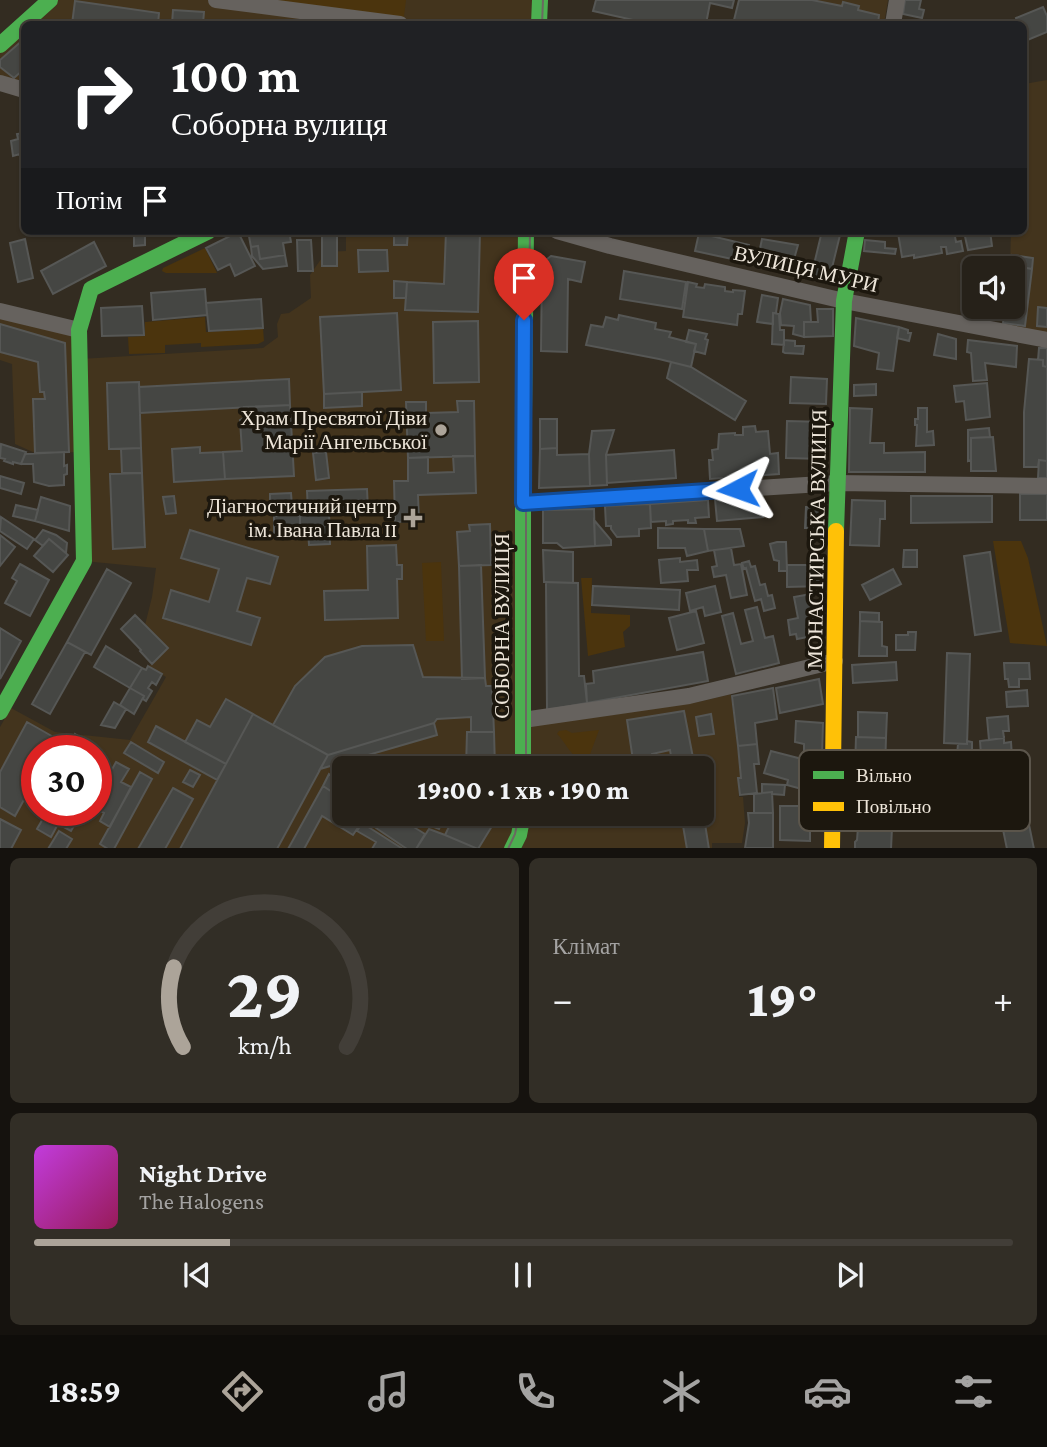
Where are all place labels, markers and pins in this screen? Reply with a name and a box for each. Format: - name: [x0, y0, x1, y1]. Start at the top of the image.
- pin: [494, 248, 554, 320]
- place label: Храм Пресвятої Діви Марії Ангельської: [240, 406, 427, 454]
- marker: Храм Пресвятої Діви Марії Ангельської: [433, 422, 449, 438]
- place label: Діагностичний центр ім. Івана Павла II: [207, 494, 397, 542]
- marker: Діагностичний центр ім. Івана Павла II: [403, 508, 423, 528]

